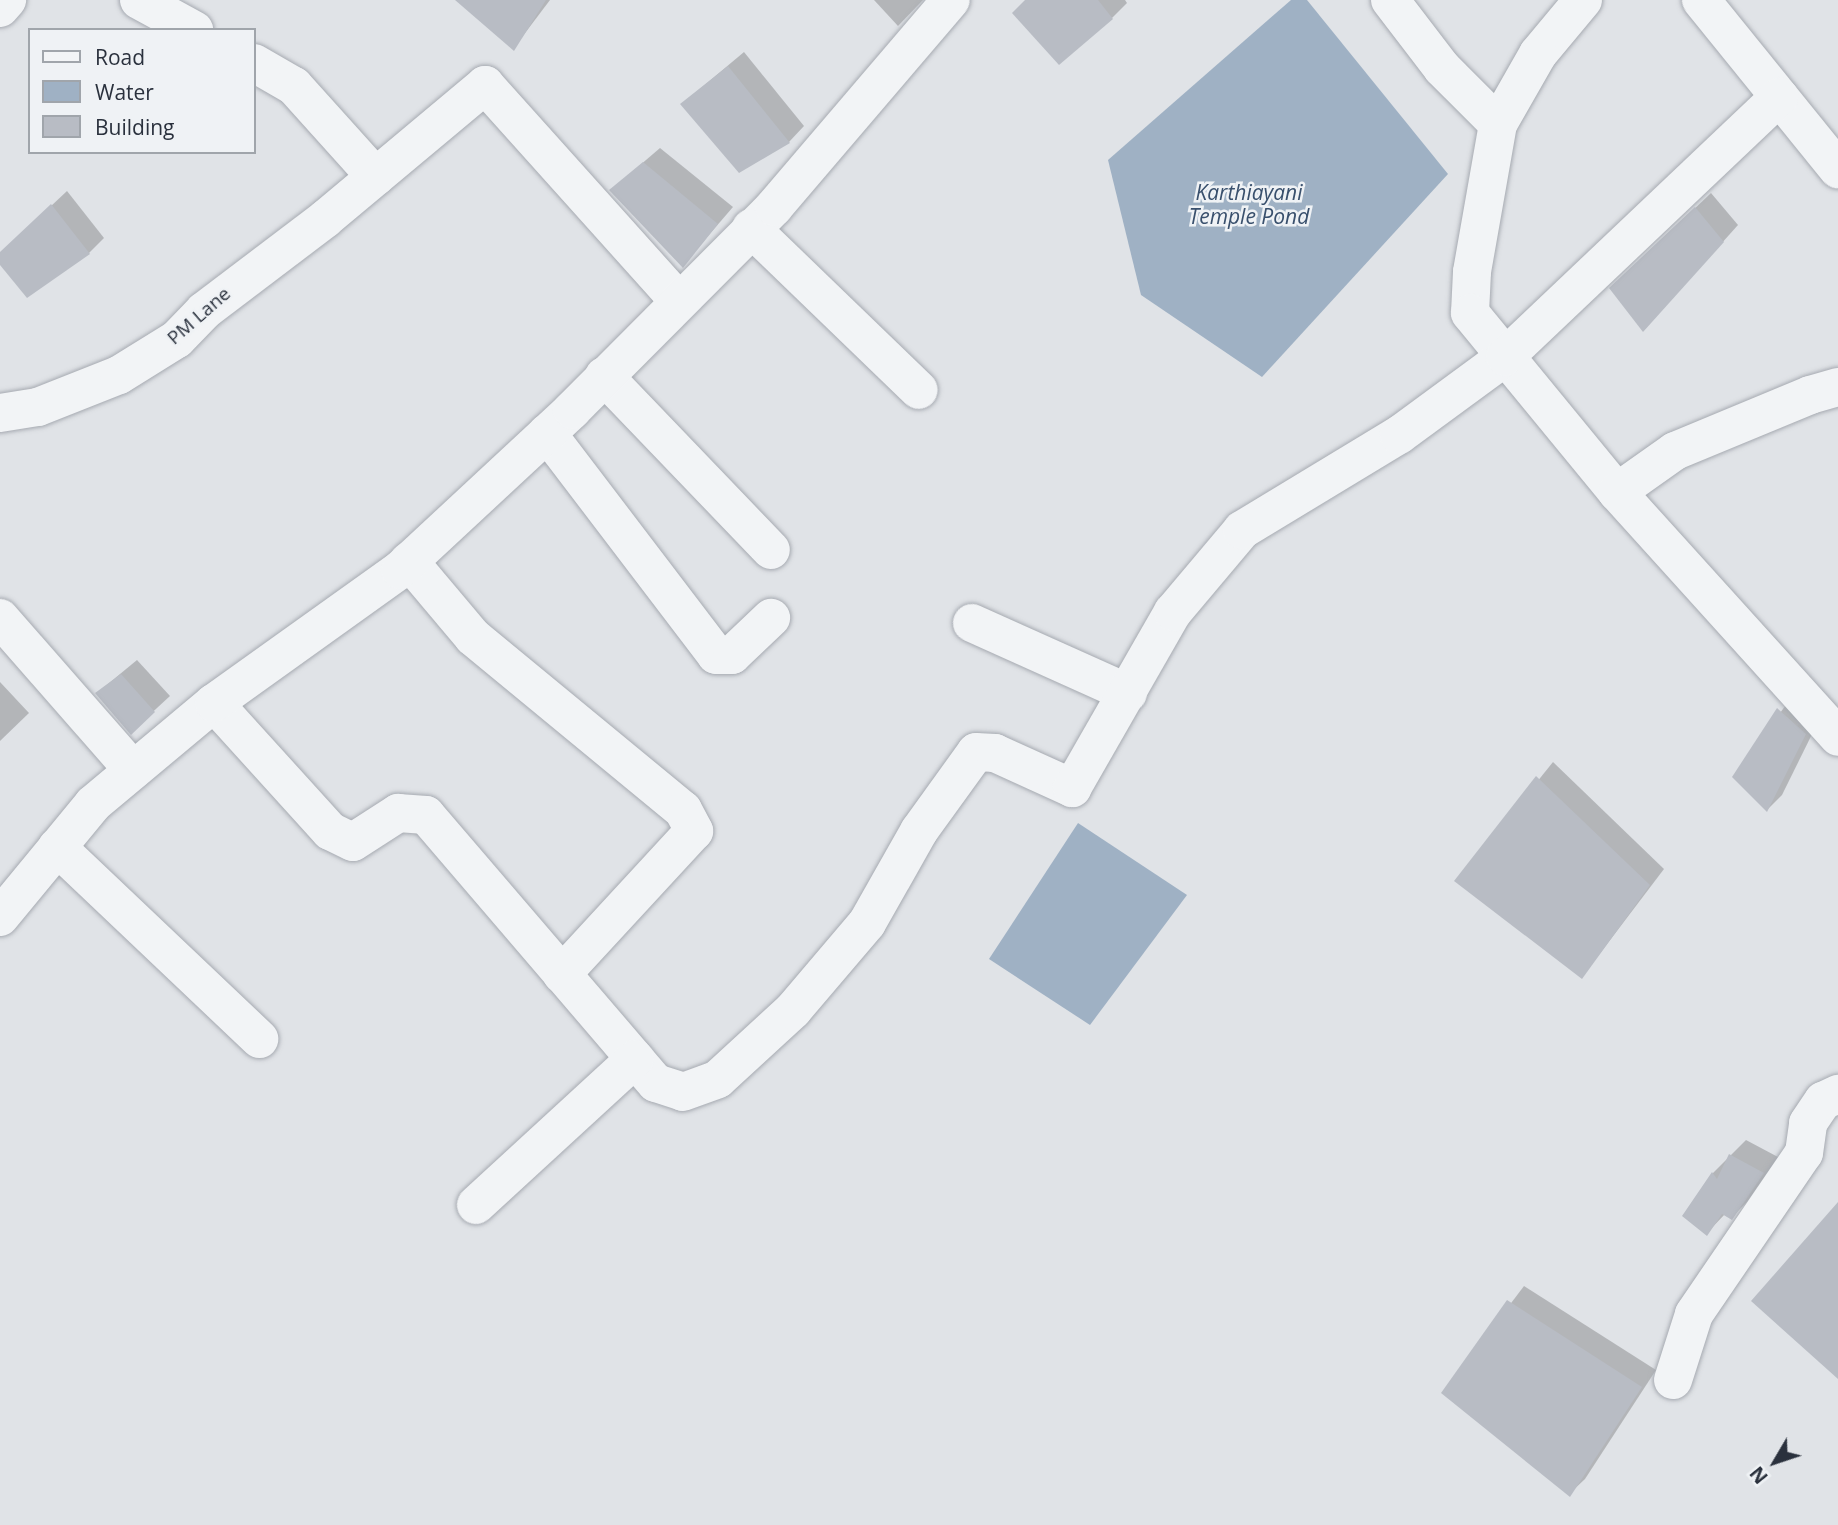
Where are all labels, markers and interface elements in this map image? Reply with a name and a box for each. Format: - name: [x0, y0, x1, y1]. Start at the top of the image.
- legend: [28, 28, 256, 154]
- text: Road: [95, 43, 145, 71]
- text: Water: [95, 78, 154, 106]
- text: Building: [95, 113, 174, 141]
- water label: Karthiayani Temple Pond: [1189, 179, 1309, 229]
- street label: PM Lane: [163, 282, 235, 350]
- north arrow: [1740, 1427, 1810, 1497]
- text: N: [1744, 1461, 1774, 1489]

